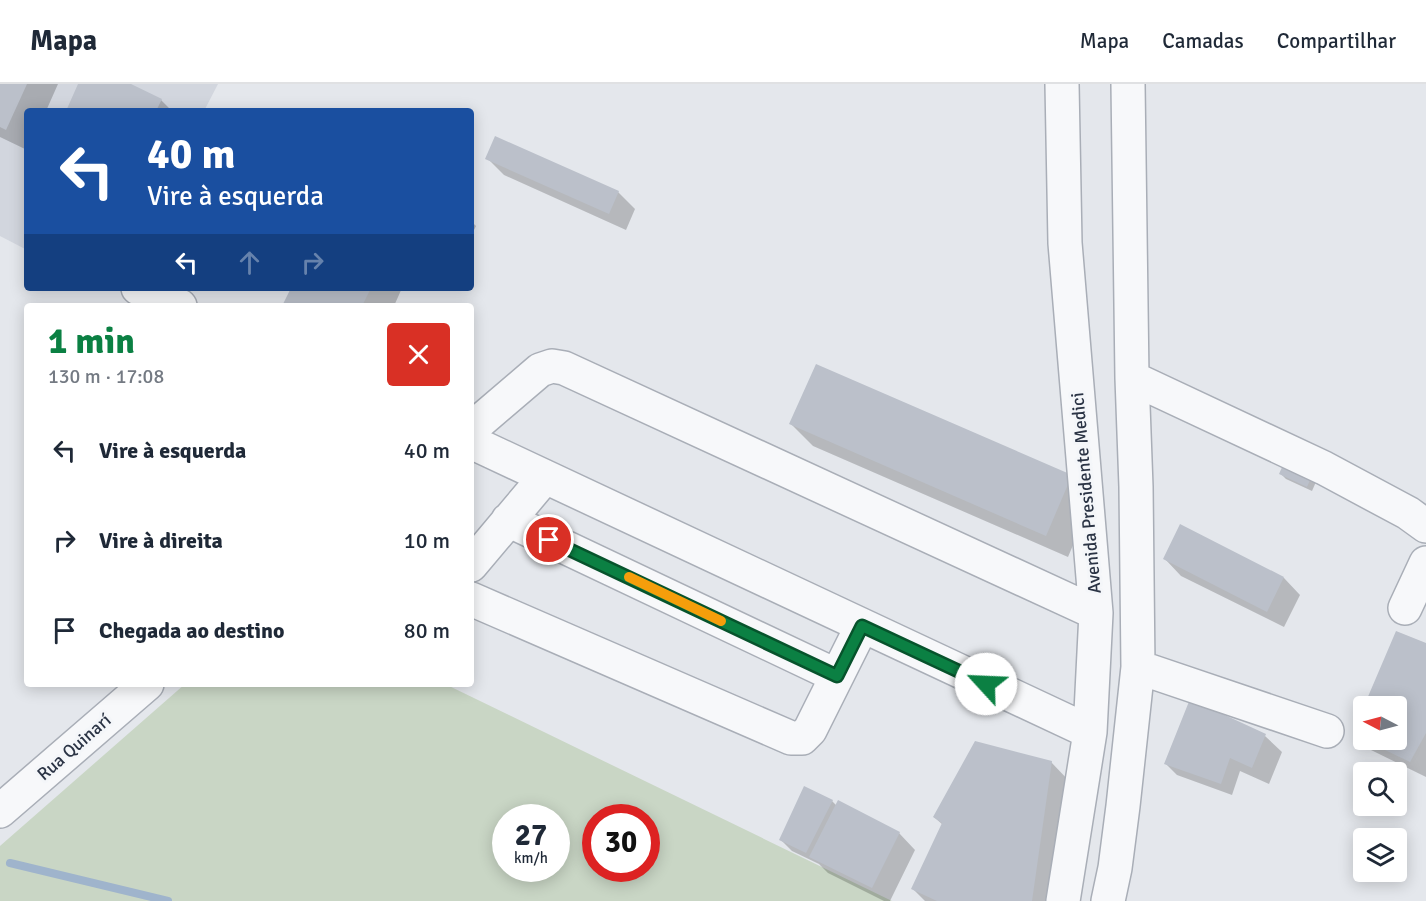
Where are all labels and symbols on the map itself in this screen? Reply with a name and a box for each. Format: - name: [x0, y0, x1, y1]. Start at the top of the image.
- street label: Avenida Presidente Medici: [1066, 391, 1106, 595]
- pin: [523, 514, 574, 565]
- position arrow: [954, 652, 1018, 716]
- north arrow: [1353, 696, 1407, 750]
- street label: Rua Quinarí: [33, 709, 115, 785]
- speed limit sign: 30: [582, 804, 660, 882]

